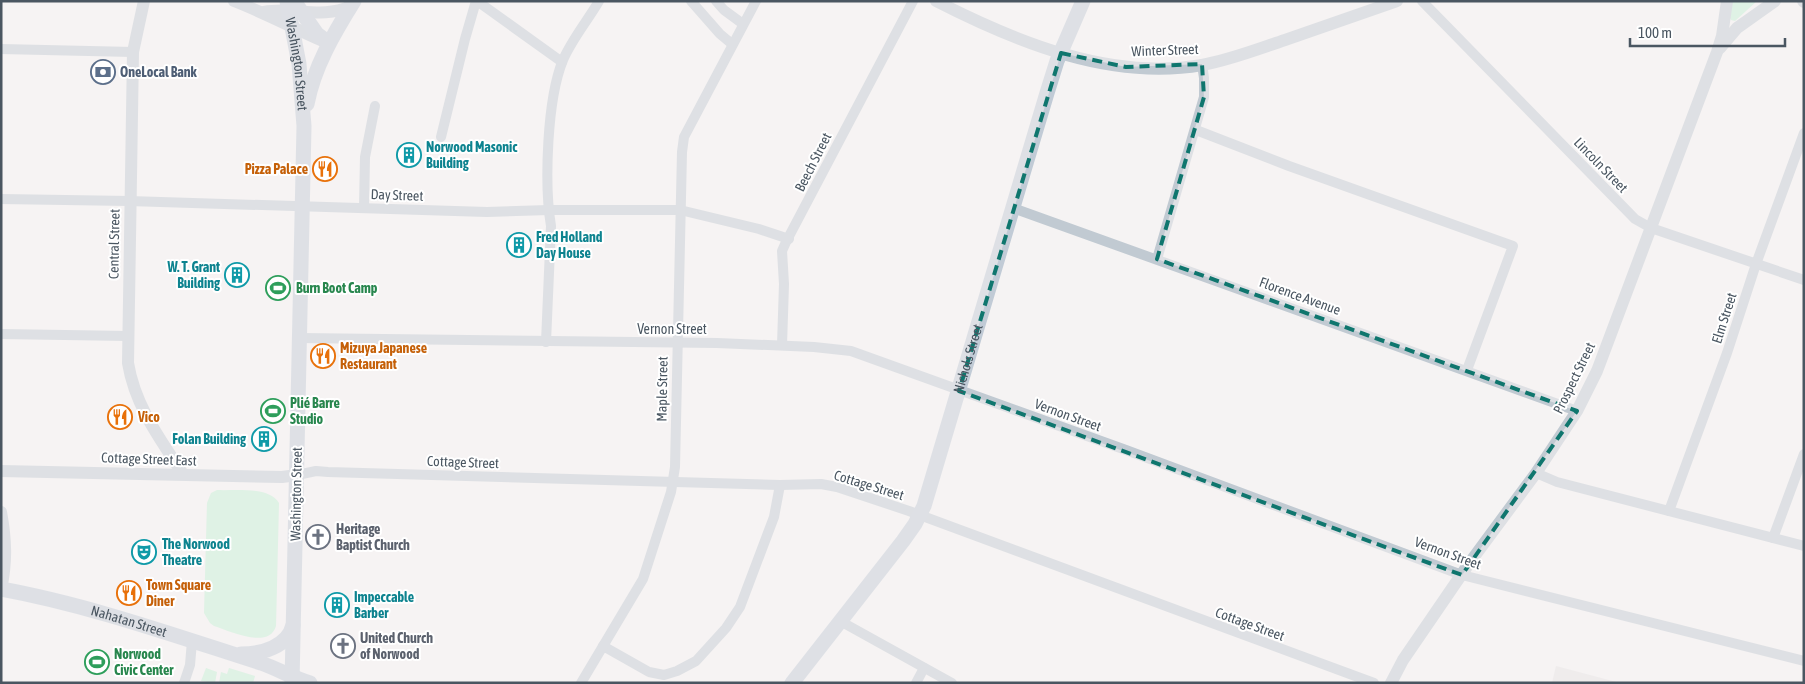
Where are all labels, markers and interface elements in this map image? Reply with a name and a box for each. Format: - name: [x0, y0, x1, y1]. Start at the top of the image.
- scale bar: [1630, 15, 1785, 47]
- street label: Washington Street: [282, 16, 311, 111]
- text: 100 m: [1638, 24, 1672, 41]
- street label: Winter Street: [1131, 41, 1199, 59]
- bank icon: OneLocal Bank: [90, 59, 116, 85]
- place label: OneLocal Bank: [120, 64, 198, 80]
- street label: Beech Street: [791, 130, 835, 194]
- street label: Lincoln Street: [1571, 134, 1631, 196]
- place label: Norwood Masonic Building: [426, 139, 518, 171]
- building icon: Norwood Masonic Building: [396, 142, 422, 168]
- restaurant icon: Pizza Palace: [312, 156, 338, 182]
- place label: Pizza Palace: [245, 161, 308, 177]
- street label: Day Street: [370, 186, 424, 204]
- street label: Central Street: [105, 209, 123, 279]
- place label: Fred Holland Day House: [536, 229, 603, 261]
- building icon: Fred Holland Day House: [506, 232, 532, 258]
- place label: W. T. Grant Building: [167, 259, 221, 291]
- building icon: W. T. Grant Building: [224, 262, 250, 288]
- street label: Florence Avenue: [1257, 274, 1343, 318]
- sports icon: Burn Boot Camp: [265, 275, 291, 301]
- place label: Burn Boot Camp: [296, 280, 378, 296]
- street label: Elm Street: [1708, 291, 1740, 345]
- street label: Vernon Street: [637, 321, 707, 337]
- street label: Nichols Street: [950, 322, 986, 395]
- place label: Mizuya Japanese Restaurant: [340, 340, 427, 372]
- street label: Prospect Street: [1550, 340, 1598, 416]
- restaurant icon: Mizuya Japanese Restaurant: [310, 343, 336, 369]
- street label: Maple Street: [653, 356, 671, 422]
- place label: Plié Barre Studio: [290, 395, 340, 427]
- street label: Vernon Street: [1032, 396, 1104, 434]
- sports icon: Plié Barre Studio: [260, 398, 286, 424]
- restaurant icon: Vico: [107, 404, 133, 430]
- place label: Vico: [137, 409, 160, 425]
- building icon: Folan Building: [251, 426, 277, 452]
- place label: Folan Building: [172, 431, 247, 447]
- street label: Washington Street: [287, 447, 305, 541]
- street label: Cottage Street East: [101, 449, 197, 469]
- street label: Cottage Street: [427, 453, 499, 471]
- street label: Cottage Street: [832, 467, 906, 503]
- place label: Heritage Baptist Church: [336, 521, 410, 553]
- church icon: Heritage Baptist Church: [305, 524, 331, 550]
- street label: Vernon Street: [1412, 534, 1484, 572]
- place label: The Norwood Theatre: [162, 536, 230, 568]
- theatre icon: The Norwood Theatre: [131, 539, 157, 565]
- place label: Town Square Diner: [146, 577, 211, 609]
- restaurant icon: Town Square Diner: [116, 580, 142, 606]
- place label: Impeccable Barber: [354, 589, 414, 621]
- building icon: Impeccable Barber: [324, 592, 350, 618]
- street label: Nahatan Street: [89, 602, 169, 640]
- street label: Cottage Street: [1213, 604, 1287, 644]
- place label: United Church of Norwood: [360, 630, 433, 662]
- church icon: United Church of Norwood: [330, 633, 356, 659]
- place label: Norwood Civic Center: [114, 646, 174, 678]
- sports icon: Norwood Civic Center: [84, 649, 110, 675]

